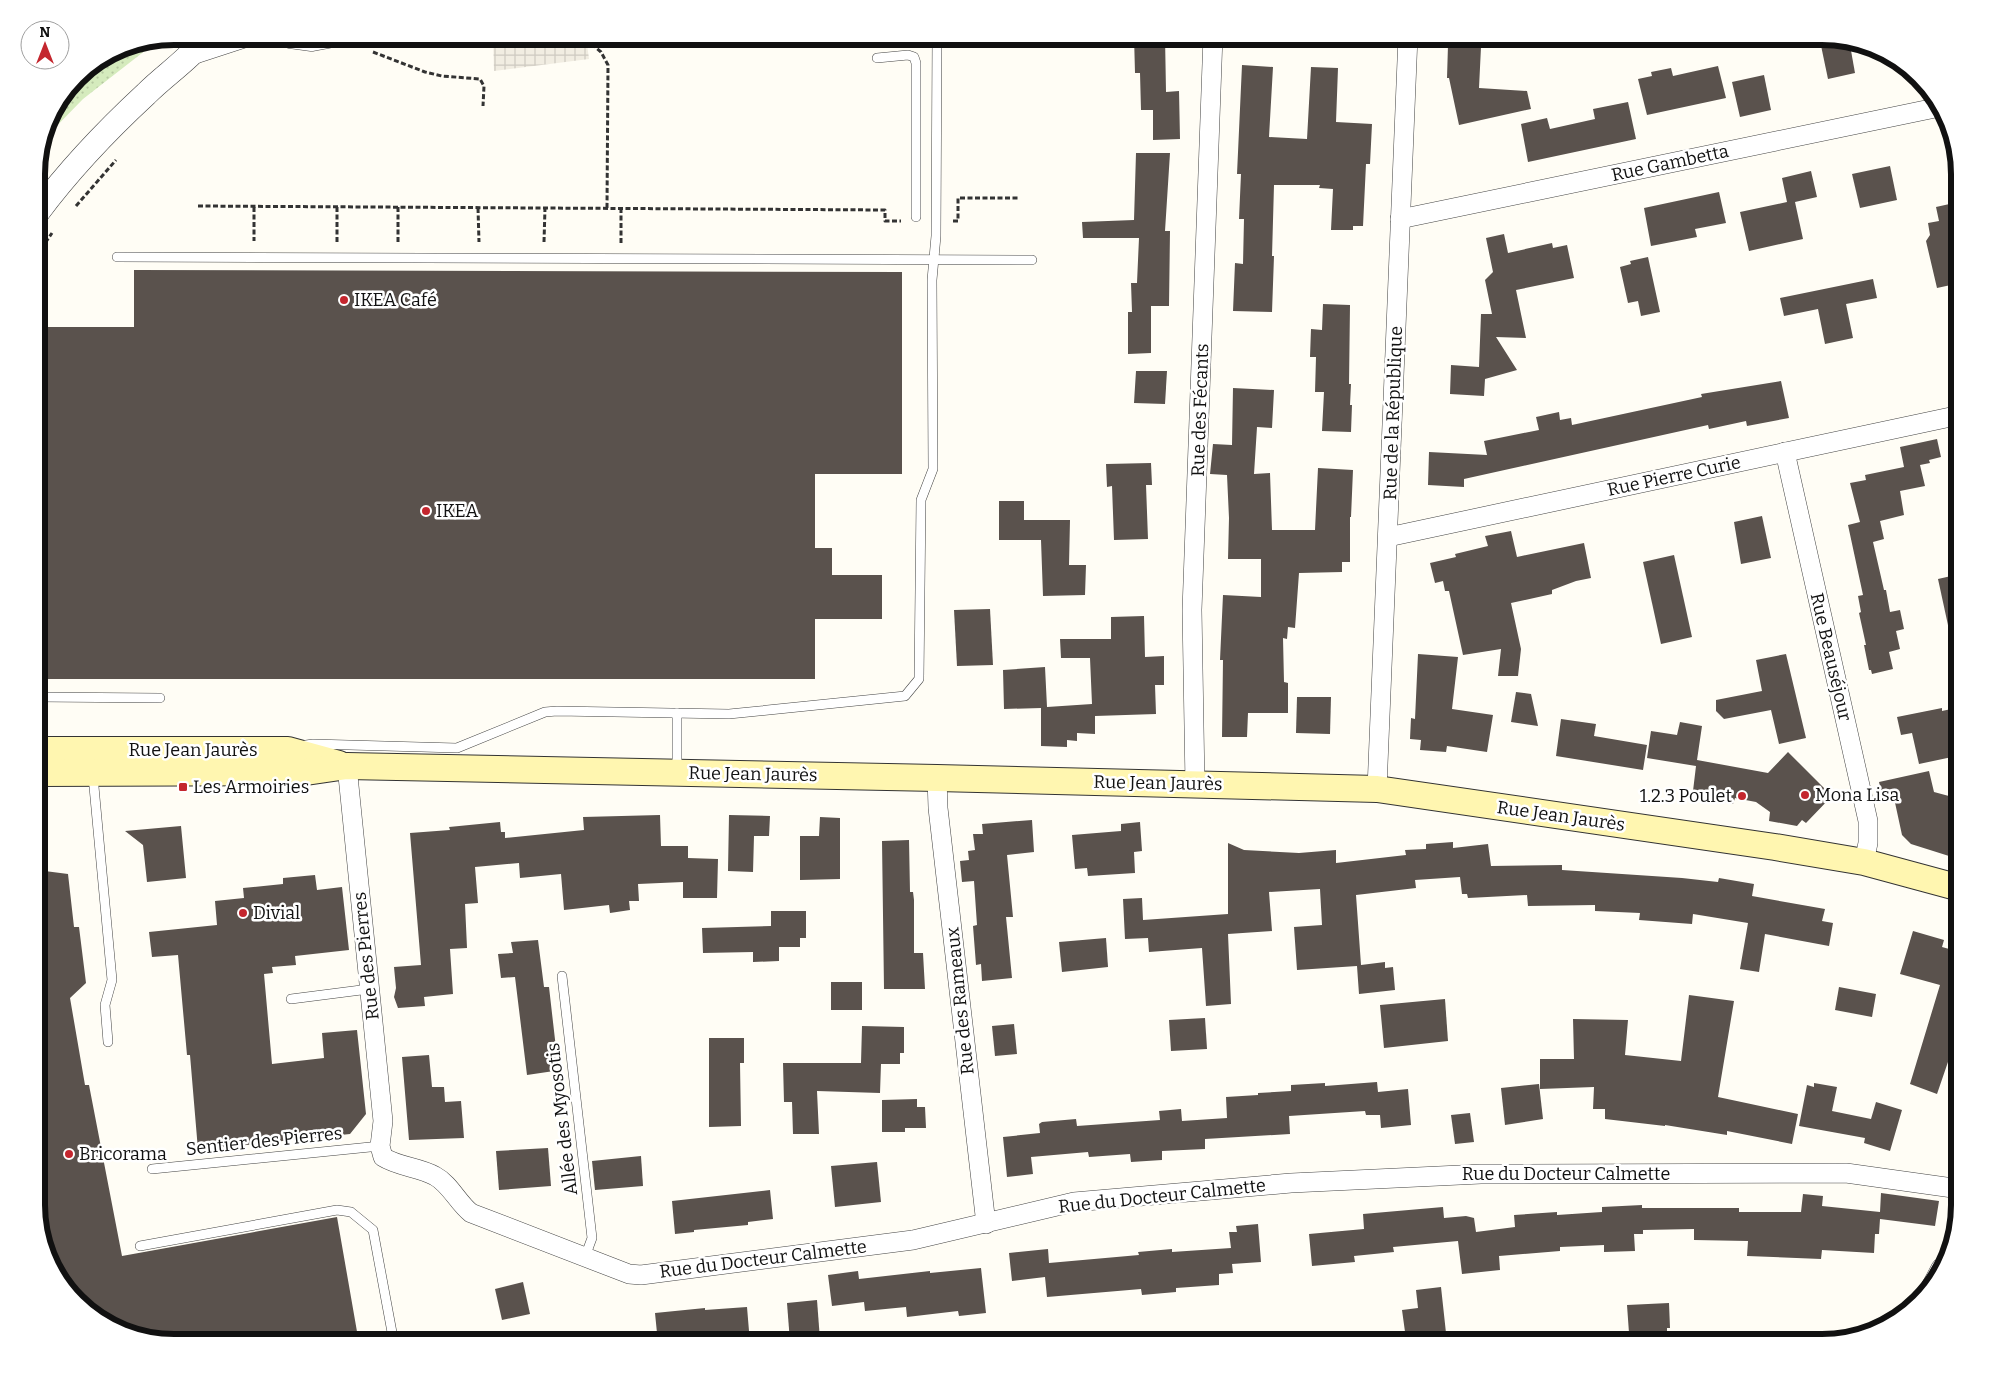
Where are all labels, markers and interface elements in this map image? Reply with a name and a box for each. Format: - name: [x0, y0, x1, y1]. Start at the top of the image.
- north arrow: [20, 20, 70, 70]
- text: N: [40, 24, 51, 41]
- street label: Rue Gambetta: [1609, 140, 1731, 186]
- place label: IKEA Café: [354, 289, 437, 311]
- marker: IKEA Café: [338, 294, 350, 306]
- street label: Rue de la République: [1379, 326, 1407, 500]
- street label: Rue des Fécants: [1187, 343, 1213, 477]
- street label: Rue Pierre Curie: [1605, 451, 1743, 501]
- place label: IKEA: [436, 500, 478, 522]
- marker: IKEA: [420, 505, 432, 517]
- street label: Rue Beauséjour: [1806, 591, 1856, 723]
- street label: Rue Jean Jaurès: [128, 739, 258, 761]
- street label: Rue Jean Jaurès: [688, 762, 818, 786]
- street label: Rue Jean Jaurès: [1093, 771, 1223, 795]
- place label: Les Armoiries: [193, 776, 309, 798]
- marker: Les Armoiries: [177, 781, 189, 793]
- place label: Mona Lisa: [1815, 784, 1900, 806]
- place label: 1.2.3 Poulet: [1640, 785, 1732, 807]
- marker: Mona Lisa: [1799, 789, 1811, 801]
- marker: 1.2.3 Poulet: [1736, 790, 1748, 802]
- street label: Rue Jean Jaurès: [1496, 796, 1626, 836]
- street label: Rue des Pierres: [348, 891, 384, 1021]
- place label: Divial: [253, 902, 300, 924]
- marker: Divial: [237, 907, 249, 919]
- street label: Rue des Rameaux: [941, 926, 979, 1076]
- street label: Allée des Myosotis: [542, 1042, 582, 1196]
- street label: Sentier des Pierres: [185, 1122, 343, 1160]
- place label: Bricorama: [79, 1143, 167, 1165]
- marker: Bricorama: [63, 1148, 75, 1160]
- street label: Rue du Docteur Calmette: [1462, 1163, 1670, 1185]
- street label: Rue du Docteur Calmette: [1057, 1174, 1267, 1218]
- street label: Rue du Docteur Calmette: [658, 1235, 868, 1283]

